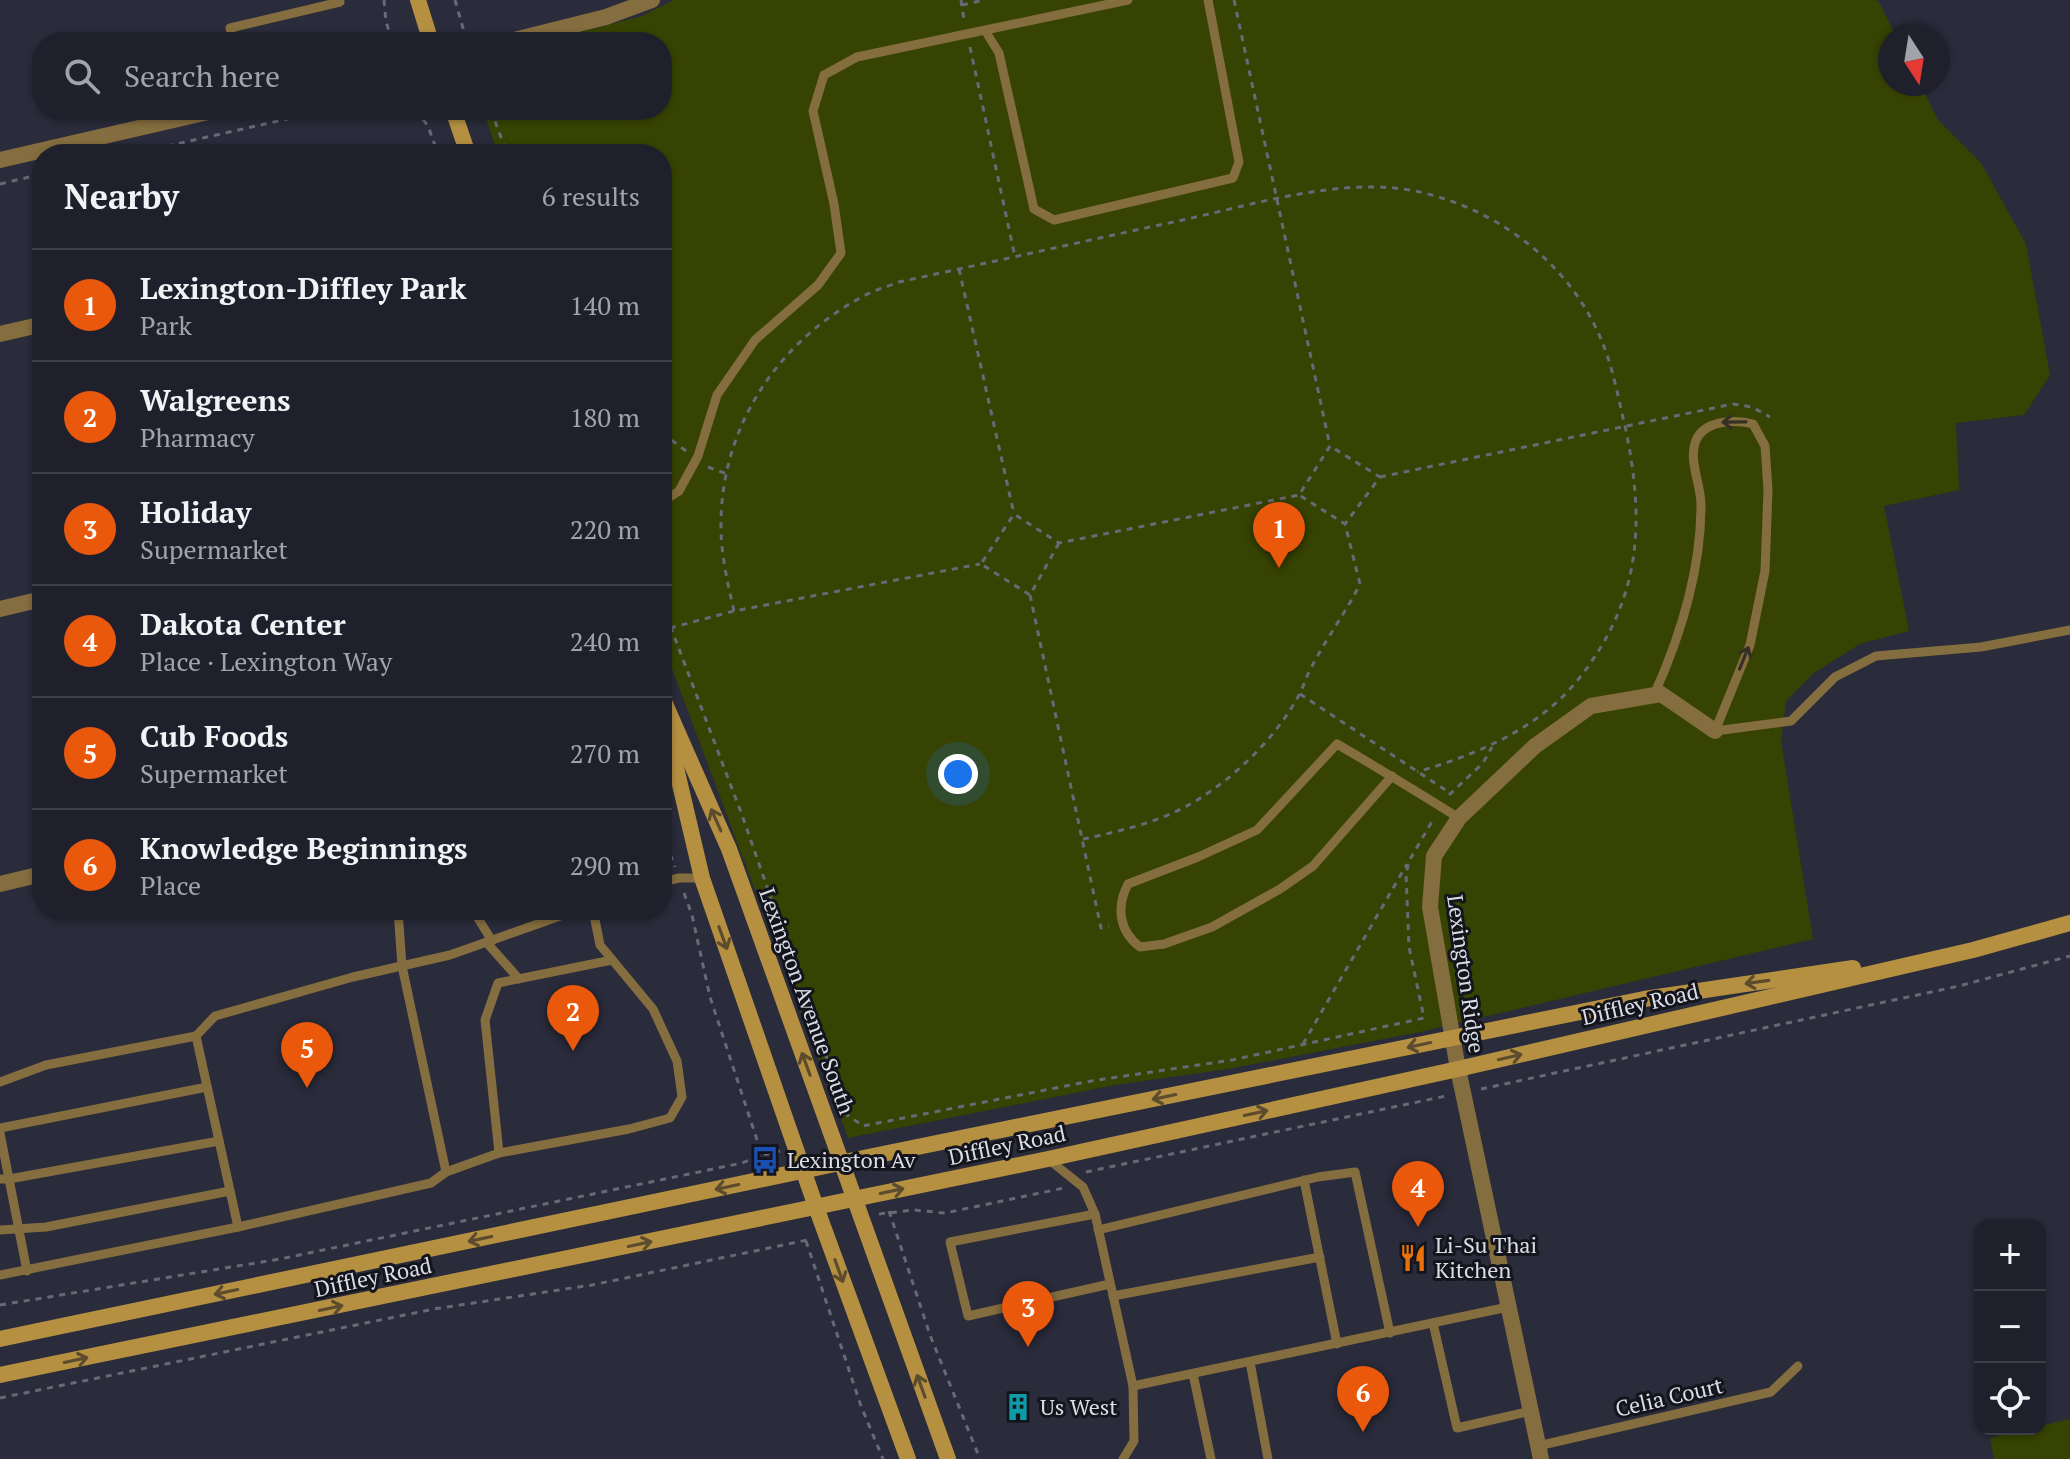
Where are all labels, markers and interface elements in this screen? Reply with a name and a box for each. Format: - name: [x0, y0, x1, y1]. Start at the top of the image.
- north arrow: [1878, 24, 1950, 96]
- search box: [32, 32, 672, 120]
- icon: search: [60, 54, 104, 98]
- text: Search here: [124, 56, 280, 96]
- text: Nearby: [64, 174, 179, 219]
- text: 6 results: [542, 179, 640, 213]
- text: Lexington-Diffley Park: [140, 268, 466, 308]
- text: 1: [83, 288, 97, 322]
- text: 140 m: [570, 288, 640, 322]
- text: Park: [140, 308, 192, 342]
- text: Walgreens: [140, 380, 291, 420]
- text: 2: [83, 400, 97, 434]
- text: 180 m: [570, 400, 640, 434]
- one-way arrow: [1722, 414, 1748, 430]
- text: Pharmacy: [140, 420, 255, 454]
- text: Holiday: [140, 492, 251, 532]
- pin: 1: [1253, 502, 1305, 568]
- text: 3: [83, 512, 97, 546]
- text: 220 m: [570, 512, 640, 546]
- text: Supermarket: [140, 532, 288, 566]
- text: Dakota Center: [140, 604, 346, 644]
- text: 4: [83, 624, 97, 658]
- text: 240 m: [570, 624, 640, 658]
- text: Place · Lexington Way: [140, 644, 392, 678]
- one-way arrow: [1738, 646, 1752, 671]
- text: Cub Foods: [140, 716, 288, 756]
- text: 5: [83, 736, 97, 770]
- text: 270 m: [570, 736, 640, 770]
- your location: [938, 754, 978, 794]
- text: Supermarket: [140, 756, 288, 790]
- one-way arrow: [708, 808, 723, 833]
- text: Knowledge Beginnings: [140, 828, 468, 868]
- text: 6: [83, 848, 97, 882]
- text: 290 m: [570, 848, 640, 882]
- text: Place: [140, 868, 201, 902]
- street label: Lexington Avenue South: [753, 884, 862, 1118]
- street label: Lexington Ridge: [1441, 893, 1492, 1055]
- one-way arrow: [717, 926, 732, 951]
- one-way arrow: [1745, 975, 1771, 990]
- street label: Diffley Road: [1578, 976, 1701, 1031]
- pin: 2: [547, 985, 599, 1051]
- pin: 5: [281, 1022, 333, 1088]
- one-way arrow: [1407, 1038, 1432, 1053]
- one-way arrow: [1497, 1049, 1522, 1064]
- one-way arrow: [798, 1052, 812, 1077]
- one-way arrow: [1152, 1090, 1178, 1105]
- one-way arrow: [1243, 1105, 1268, 1120]
- street label: Diffley Road: [945, 1118, 1068, 1171]
- bus stop icon: Lexington Av: [750, 1145, 780, 1175]
- place label: Lexington Av: [787, 1145, 916, 1174]
- pin: 4: [1392, 1161, 1444, 1227]
- one-way arrow: [715, 1180, 741, 1195]
- one-way arrow: [879, 1182, 905, 1197]
- map controls: [1974, 1219, 2046, 1435]
- button: +: [1974, 1219, 2046, 1291]
- place label: Li-Su Thai Kitchen: [1435, 1230, 1537, 1284]
- one-way arrow: [468, 1232, 494, 1247]
- one-way arrow: [626, 1236, 652, 1251]
- restaurant icon: Li-Su Thai Kitchen: [1398, 1243, 1428, 1273]
- street label: Diffley Road: [311, 1250, 434, 1303]
- one-way arrow: [833, 1258, 847, 1282]
- pin: 3: [1002, 1281, 1054, 1347]
- one-way arrow: [214, 1285, 239, 1300]
- button: −: [1974, 1291, 2046, 1363]
- one-way arrow: [318, 1299, 343, 1314]
- one-way arrow: [63, 1351, 89, 1366]
- button: locate: [1974, 1363, 2046, 1435]
- pin: 6: [1337, 1366, 1389, 1432]
- street label: Celia Court: [1612, 1370, 1725, 1423]
- one-way arrow: [913, 1374, 928, 1399]
- building icon: Us West: [1003, 1392, 1033, 1422]
- place label: Us West: [1040, 1392, 1118, 1421]

